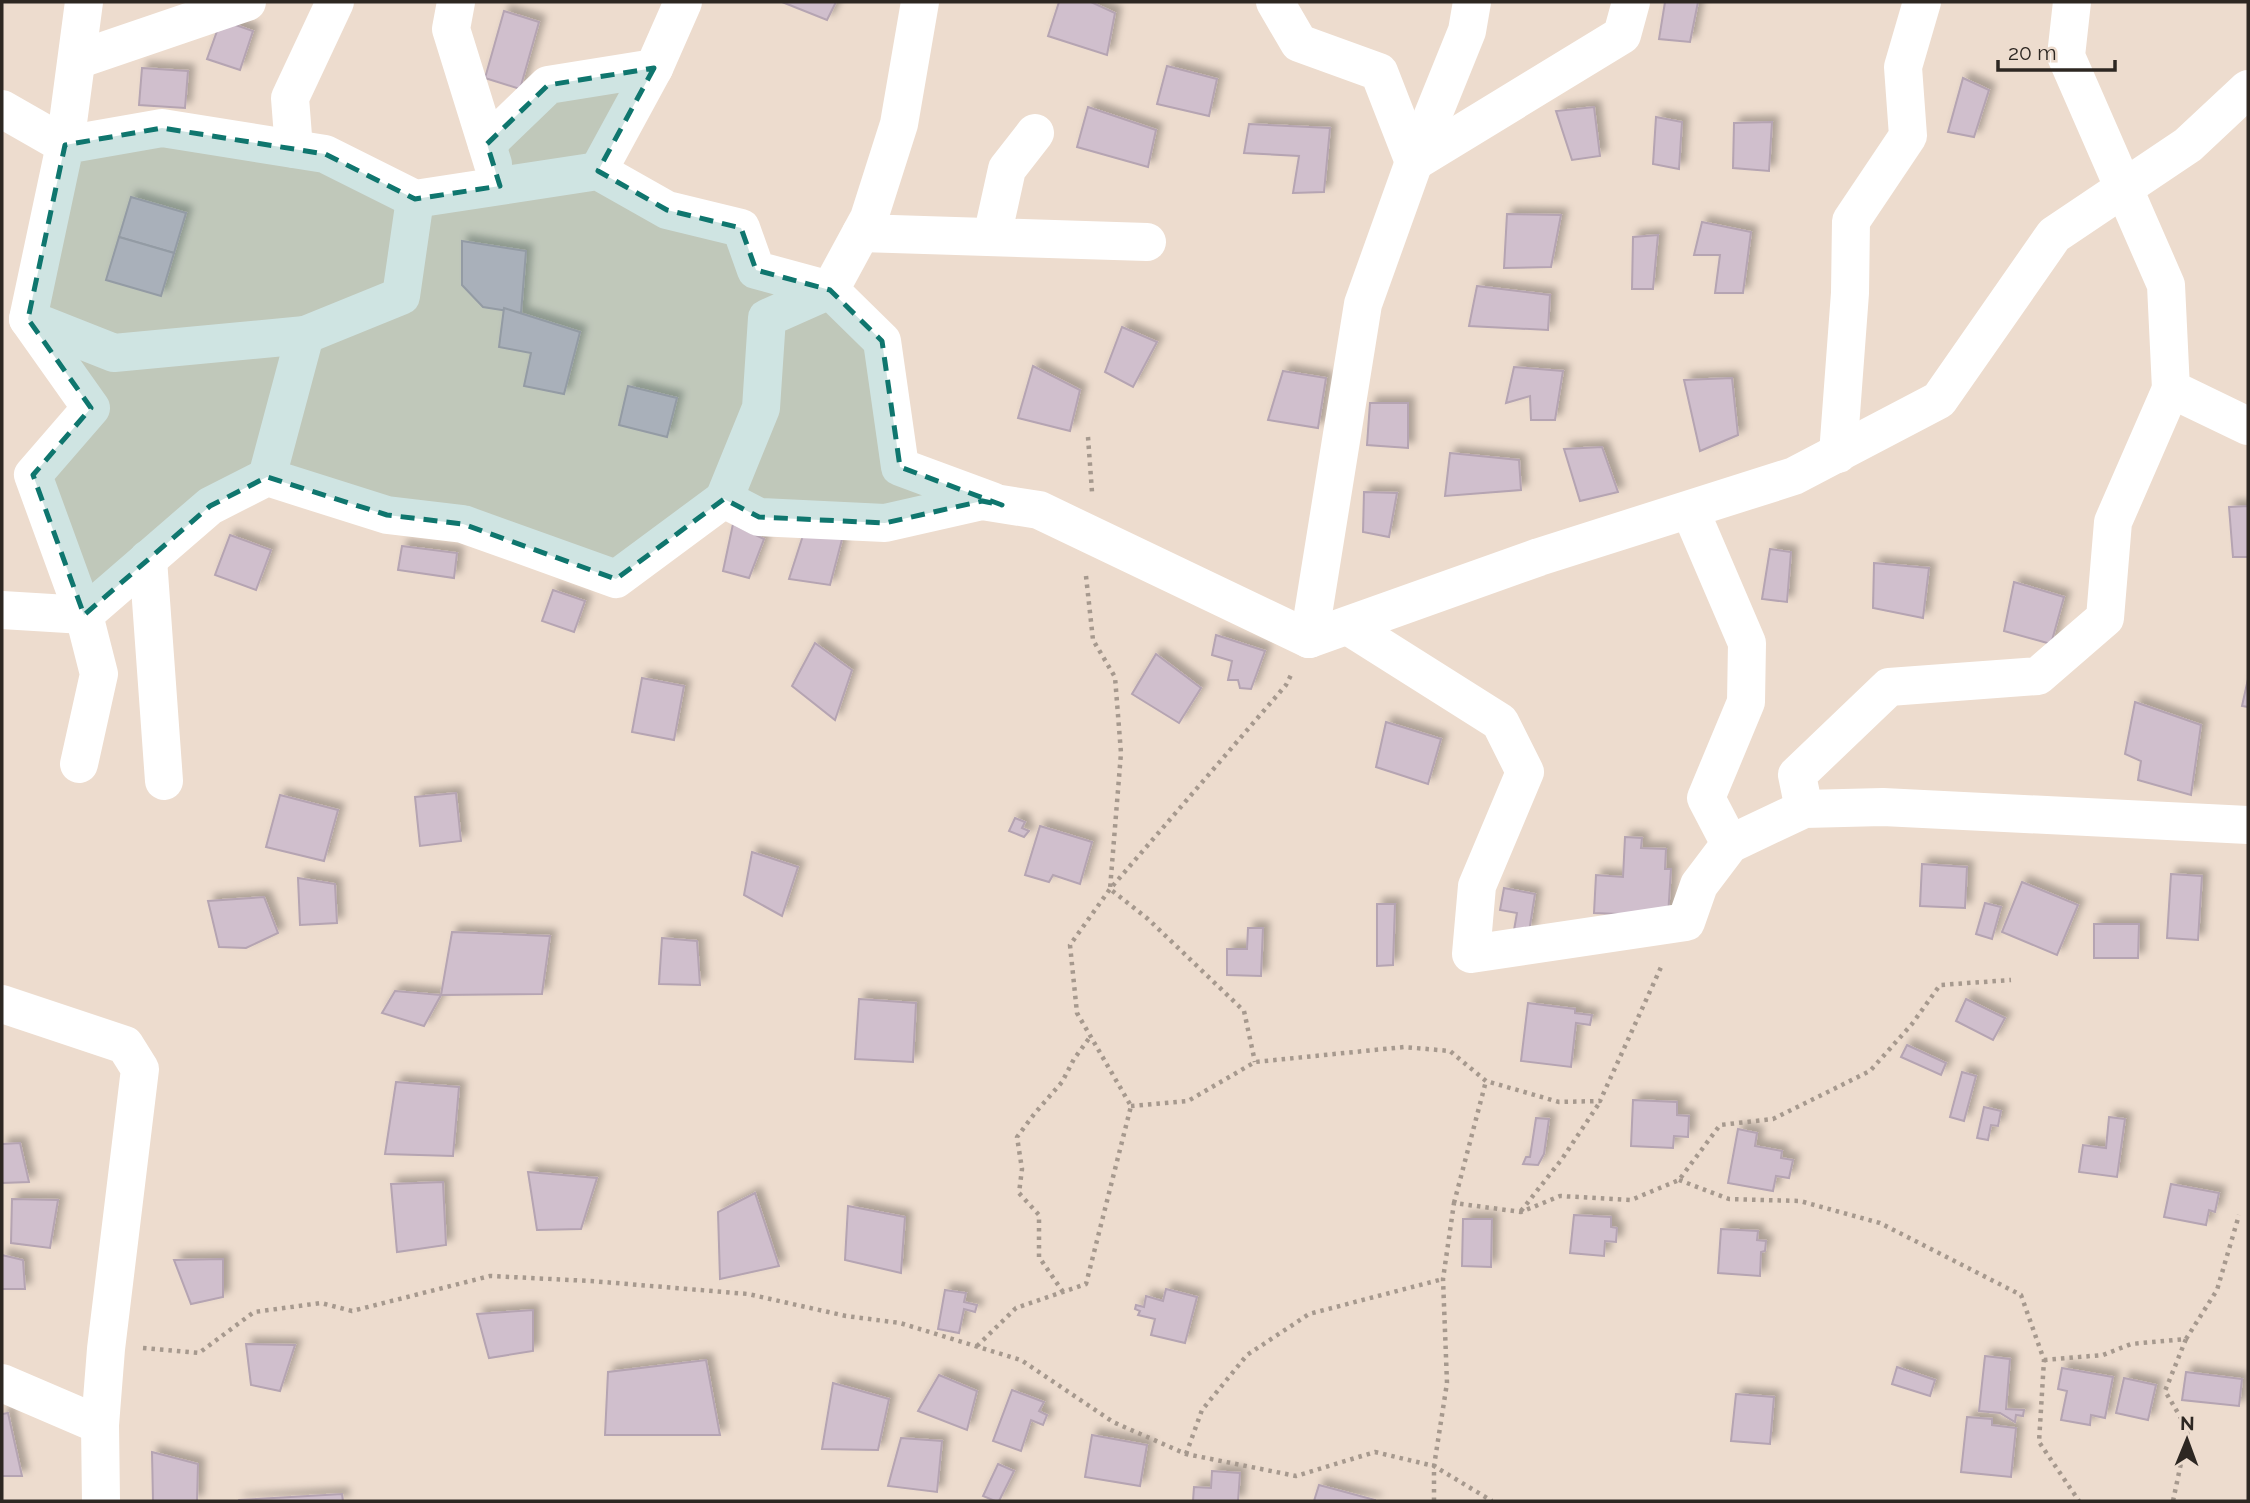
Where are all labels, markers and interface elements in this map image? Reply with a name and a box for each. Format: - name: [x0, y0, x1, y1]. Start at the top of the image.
- scale bar: [1998, 28, 2115, 72]
- text: 20 m: [2008, 40, 2056, 65]
- north arrow: [2152, 1405, 2222, 1475]
- text: N: [2180, 1412, 2195, 1434]

